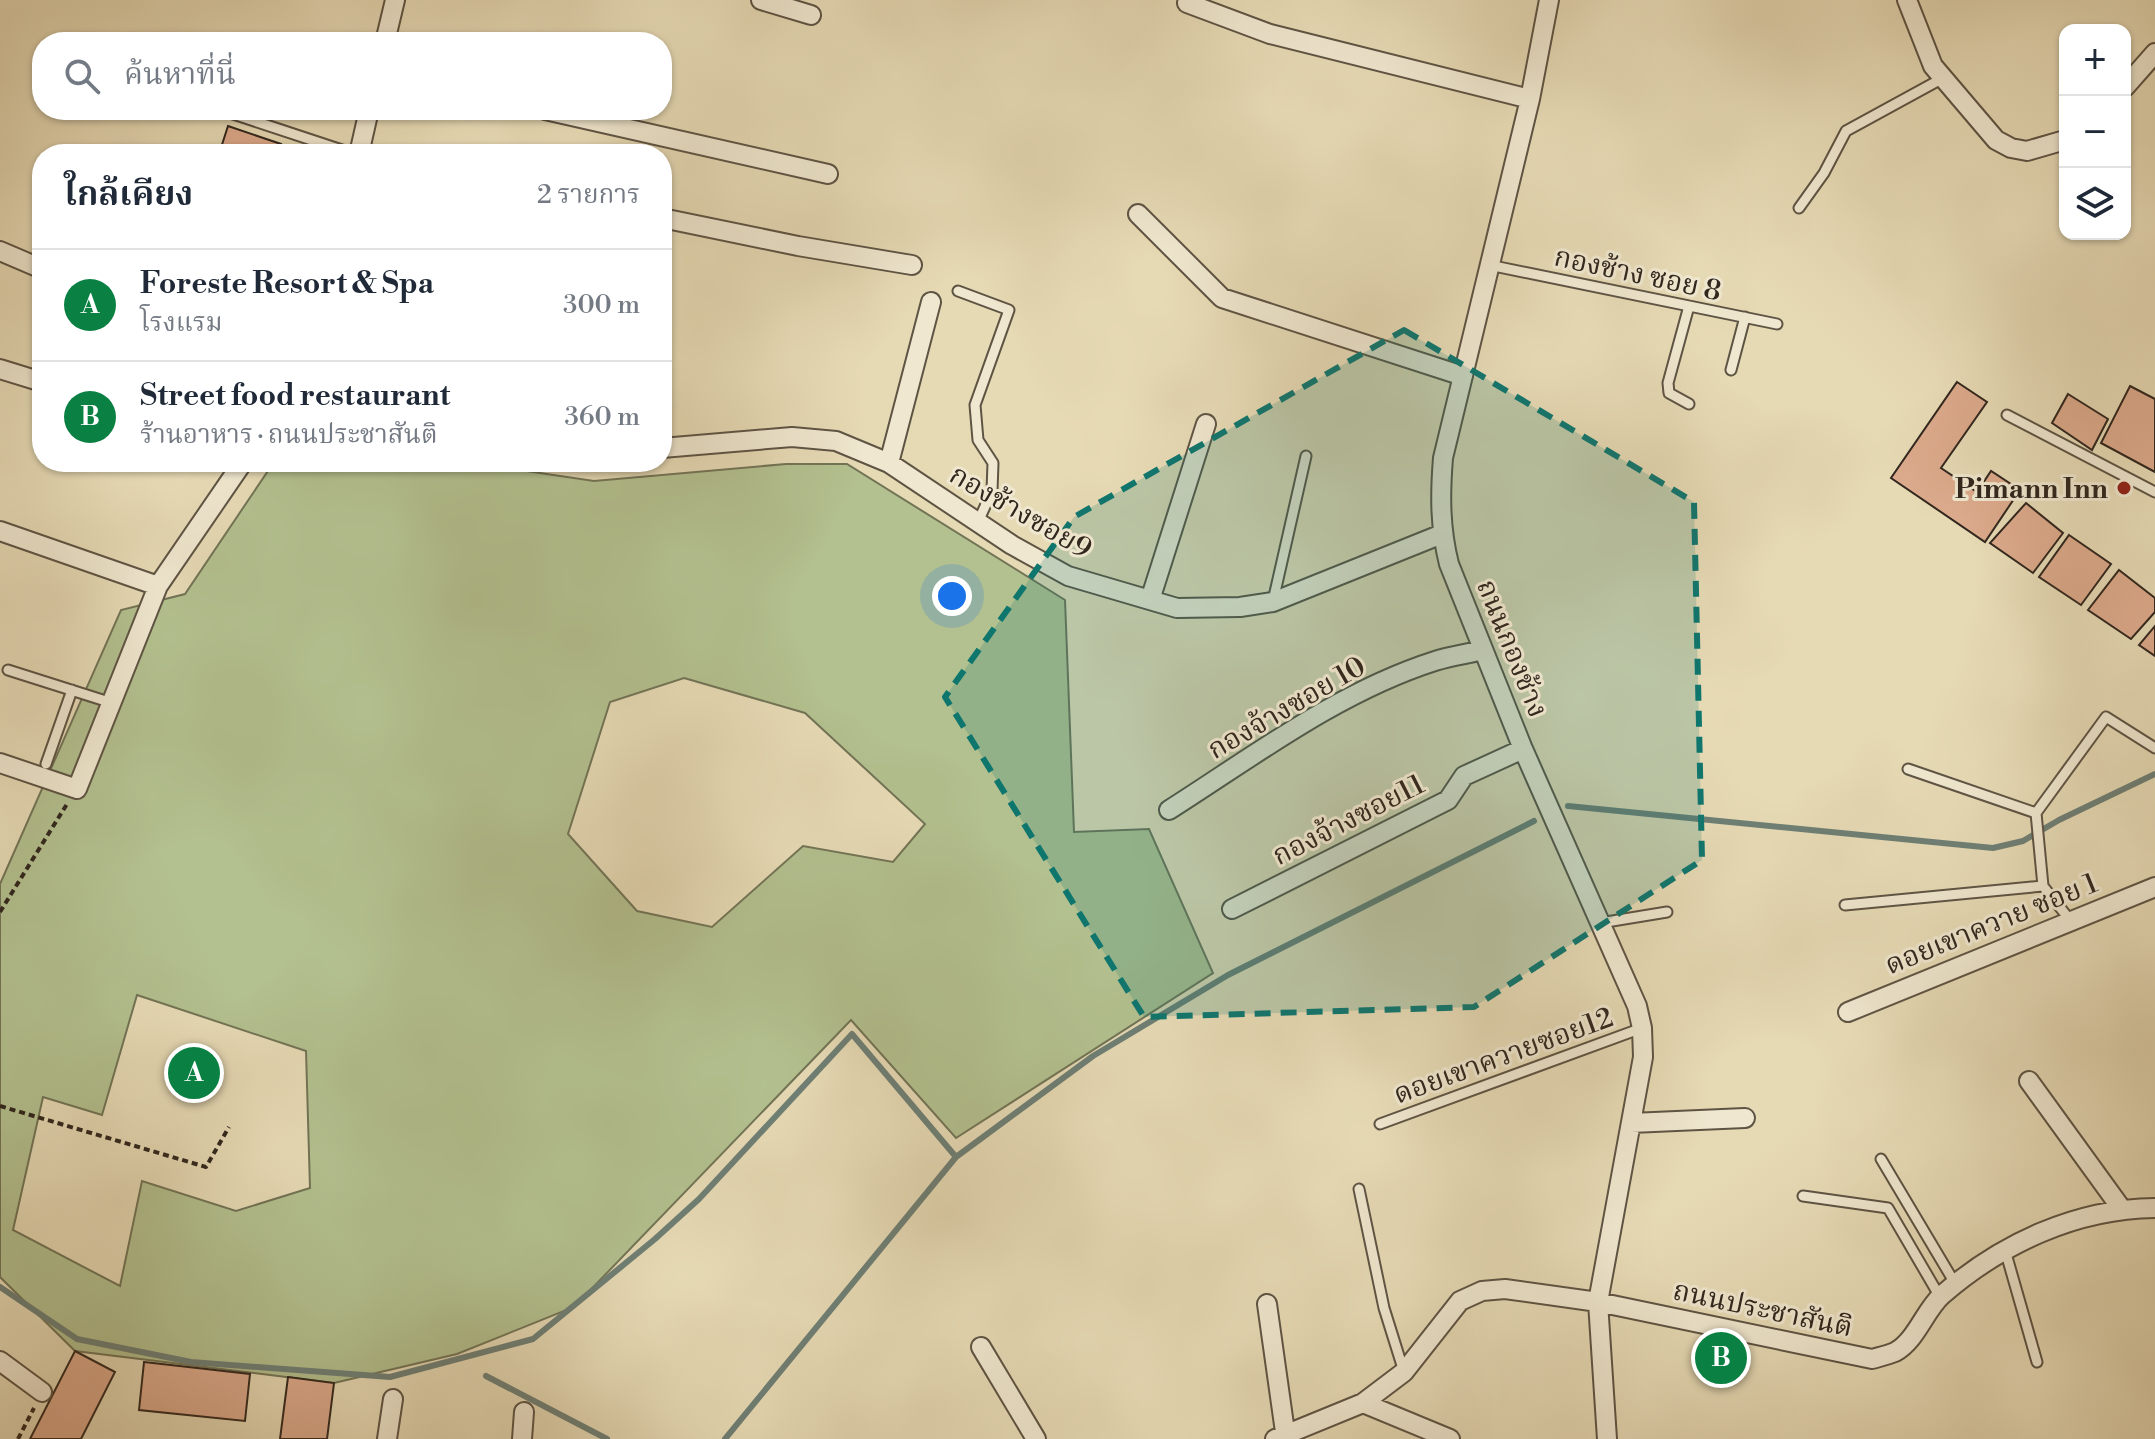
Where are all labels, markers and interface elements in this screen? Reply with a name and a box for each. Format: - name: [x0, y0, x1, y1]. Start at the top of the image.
- map controls: [2059, 24, 2131, 240]
- button: +: [2059, 24, 2131, 96]
- search box: [32, 32, 672, 120]
- icon: search: [60, 54, 104, 98]
- text: ค้นหาที่นี่: [124, 56, 236, 94]
- button: −: [2059, 96, 2131, 168]
- button: layers: [2059, 168, 2131, 240]
- text: ใกล้เคียง: [64, 174, 193, 216]
- text: 2 รายการ: [537, 179, 640, 211]
- street label: กองช้าง ซอย 8: [1551, 240, 1725, 309]
- text: Foreste Resort & Spa: [140, 265, 434, 303]
- text: A: [81, 289, 99, 321]
- text: 300 m: [563, 289, 640, 321]
- text: โรงแรม: [140, 307, 223, 339]
- text: Street food restaurant: [140, 377, 450, 415]
- text: B: [80, 401, 100, 433]
- text: 360 m: [565, 401, 640, 433]
- text: ร้านอาหาร · ถนนประชาสันติ: [140, 419, 438, 451]
- street label: กองช้างซอย9: [943, 458, 1098, 567]
- place label: Pimann Inn: [1955, 472, 2108, 507]
- marker: Pimann Inn: [2115, 479, 2133, 497]
- street label: ถนนกองช้าง: [1468, 575, 1555, 723]
- your location: [932, 576, 972, 616]
- street label: กองจ้างซอย 10: [1201, 649, 1372, 768]
- street label: กองจ้างซอย11: [1267, 767, 1431, 874]
- street label: ดอยเขาควาย ซอย 1: [1880, 866, 2103, 983]
- street label: ดอยเขาควายซอย12: [1389, 1000, 1618, 1112]
- pin: A: [168, 1043, 220, 1103]
- street label: ถนนประชาสันติ: [1670, 1273, 1856, 1346]
- pin: B: [1695, 1328, 1747, 1388]

